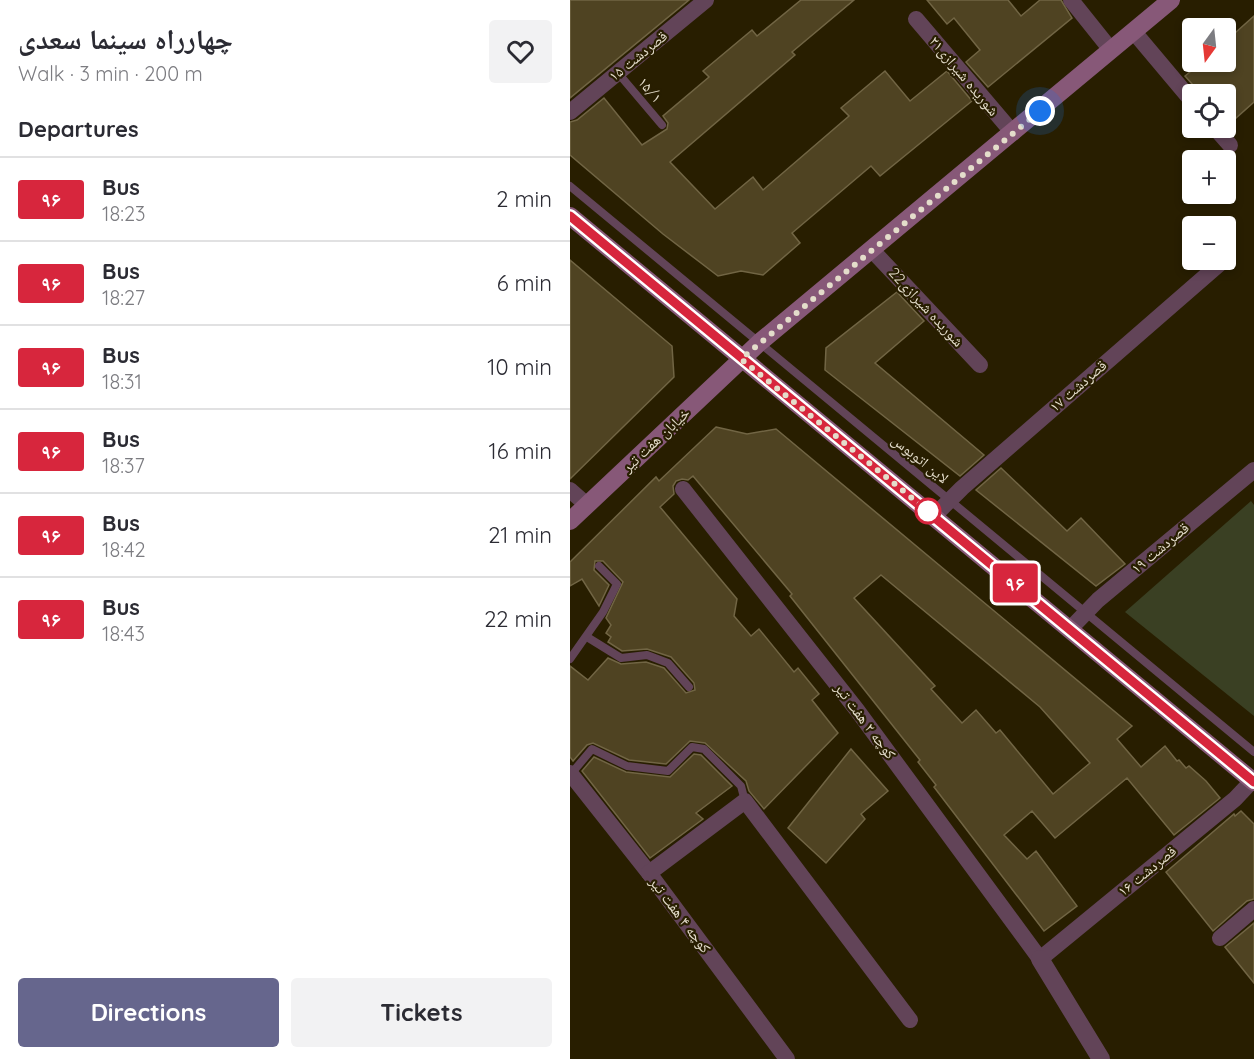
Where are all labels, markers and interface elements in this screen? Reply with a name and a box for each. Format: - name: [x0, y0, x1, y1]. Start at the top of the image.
- north arrow: [1182, 18, 1236, 72]
- map controls: [1182, 18, 1236, 270]
- button: heart: [489, 20, 552, 83]
- text: چهارراه سینما سعدی: [18, 21, 233, 56]
- street label: قصردشت ۱۵: [605, 26, 671, 85]
- street label: شوریده شیرازی۲۱: [925, 32, 1003, 120]
- text: Walk · 3 min · 200 m: [18, 61, 203, 86]
- street label: ۱۵/۱: [634, 73, 667, 107]
- button: locate: [1182, 84, 1236, 138]
- your location: [1025, 96, 1055, 126]
- text: Departures: [18, 115, 139, 143]
- button: +: [1182, 150, 1236, 204]
- text: Bus: [102, 173, 140, 201]
- text: 2 min: [496, 185, 552, 213]
- text: ۹۶: [41, 186, 61, 212]
- text: 18:23: [102, 201, 146, 226]
- button: −: [1182, 216, 1236, 270]
- text: Bus: [102, 257, 140, 285]
- street label: 22شوریده شیرازی: [884, 263, 968, 351]
- text: 6 min: [497, 269, 552, 297]
- text: ۹۶: [41, 270, 61, 296]
- text: 18:27: [102, 285, 145, 310]
- text: Bus: [102, 341, 140, 369]
- text: 10 min: [487, 353, 552, 381]
- text: ۹۶: [41, 354, 61, 380]
- street label: قصردشت ۱۷: [1045, 356, 1110, 416]
- text: 18:31: [102, 369, 142, 394]
- street label: خیابان هفت تیر: [617, 403, 695, 477]
- text: Bus: [102, 425, 140, 453]
- street label: لاین اتوبوس: [887, 430, 953, 488]
- text: 16 min: [489, 437, 552, 465]
- text: ۹۶: [41, 438, 61, 464]
- text: 18:37: [102, 453, 145, 478]
- unlabelled marker: [915, 498, 941, 524]
- text: Bus: [102, 509, 140, 537]
- street label: قصردشت ۱۹: [1127, 518, 1193, 577]
- text: 21 min: [488, 521, 552, 549]
- text: ۹۶: [41, 522, 61, 548]
- text: 18:42: [102, 537, 146, 562]
- line badge: ۹۶: [988, 564, 1042, 602]
- text: ۹۶: [1005, 570, 1025, 596]
- text: Bus: [102, 593, 140, 621]
- text: 22 min: [484, 605, 552, 633]
- text: ۹۶: [41, 606, 61, 632]
- text: 18:43: [102, 621, 145, 646]
- street label: کوچه ۲ هفت تیر: [830, 678, 900, 763]
- street label: قصردشت ۱۶: [1114, 841, 1180, 900]
- street label: کوچه ۴ هفت تیر: [645, 872, 715, 957]
- button: Directions: [18, 978, 279, 1047]
- button: Tickets: [291, 978, 552, 1047]

